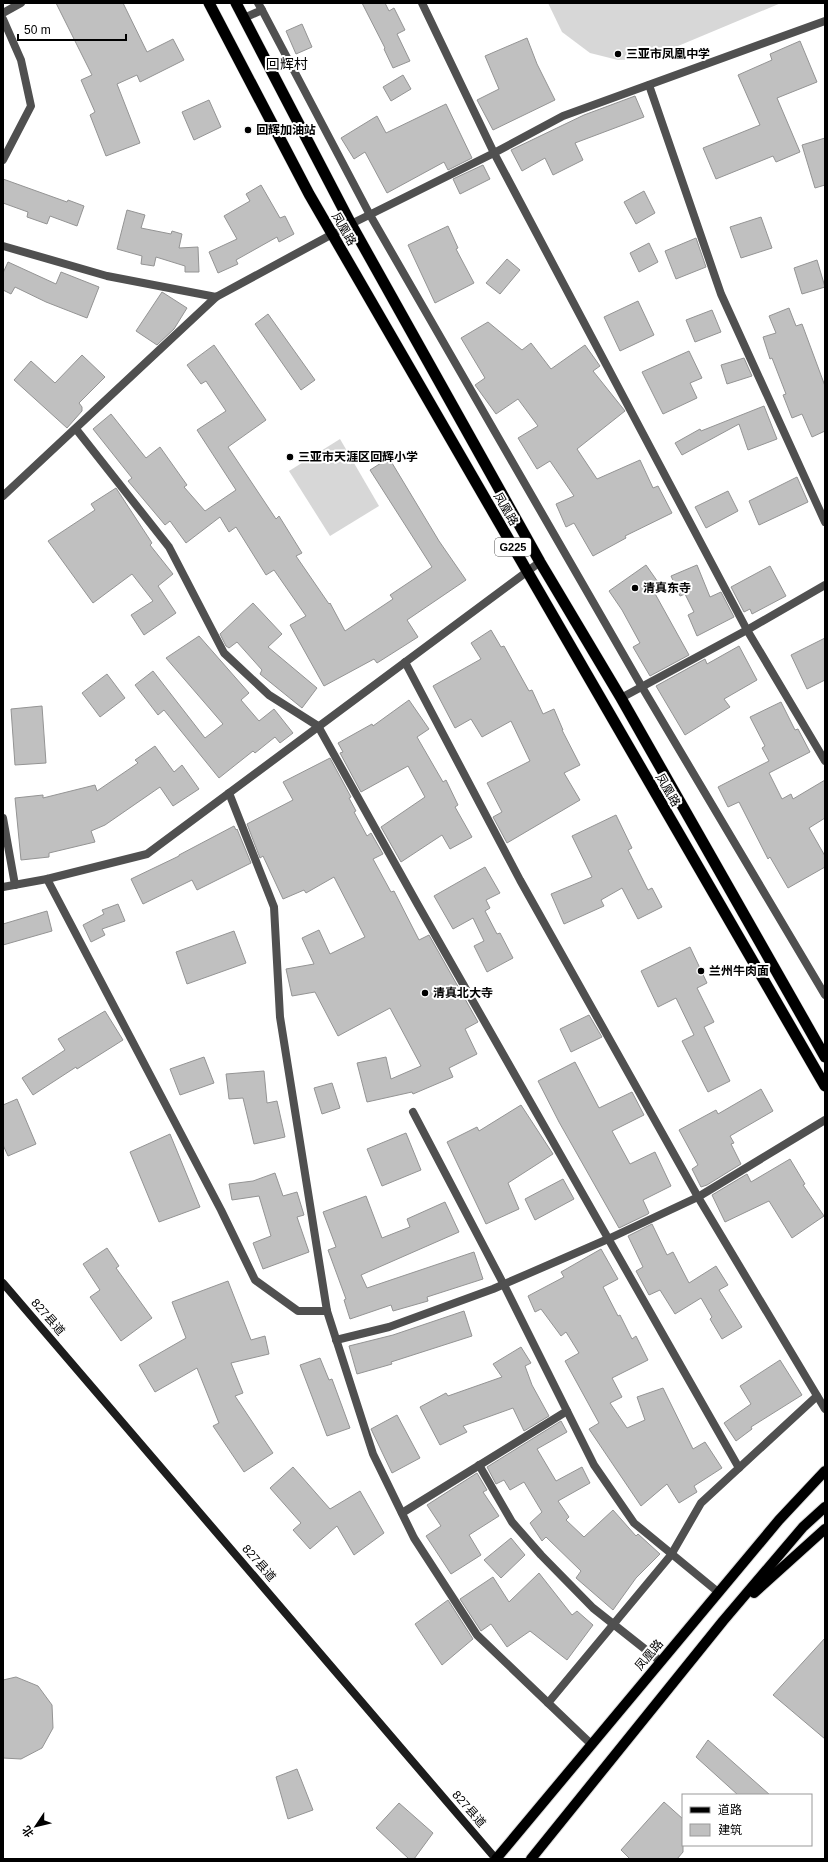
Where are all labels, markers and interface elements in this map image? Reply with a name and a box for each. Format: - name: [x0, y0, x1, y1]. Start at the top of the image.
- scale bar: [18, 16, 126, 42]
- text: 50 m: [24, 23, 51, 37]
- place label: 三亚市凤凰中学: [626, 47, 710, 61]
- marker: 三亚市凤凰中学: [613, 49, 623, 59]
- district label: 回辉村: [266, 56, 308, 72]
- place label: 回辉加油站: [256, 123, 316, 137]
- marker: 回辉加油站: [243, 125, 253, 135]
- street label: 凤凰路: [329, 210, 359, 248]
- place label: 三亚市天涯区回辉小学: [298, 450, 418, 464]
- marker: 三亚市天涯区回辉小学: [285, 452, 295, 462]
- street label: 凤凰路: [491, 490, 521, 528]
- road number: G225: [495, 538, 531, 556]
- place label: 清真东寺: [643, 581, 691, 595]
- marker: 清真东寺: [630, 583, 640, 593]
- street label: 凤凰路: [653, 771, 683, 809]
- place label: 兰州牛肉面: [709, 964, 769, 978]
- marker: 兰州牛肉面: [696, 966, 706, 976]
- place label: 清真北大寺: [433, 986, 493, 1000]
- marker: 清真北大寺: [420, 988, 430, 998]
- street label: 827县道: [28, 1296, 68, 1338]
- street label: 827县道: [239, 1542, 279, 1584]
- street label: 凤凰路: [632, 1637, 666, 1673]
- street label: 827县道: [449, 1788, 489, 1830]
- legend: [682, 1794, 812, 1846]
- text: 道路: [718, 1803, 742, 1817]
- north arrow: [16, 1806, 56, 1846]
- text: 建筑: [718, 1823, 742, 1837]
- text: 北: [20, 1824, 36, 1840]

